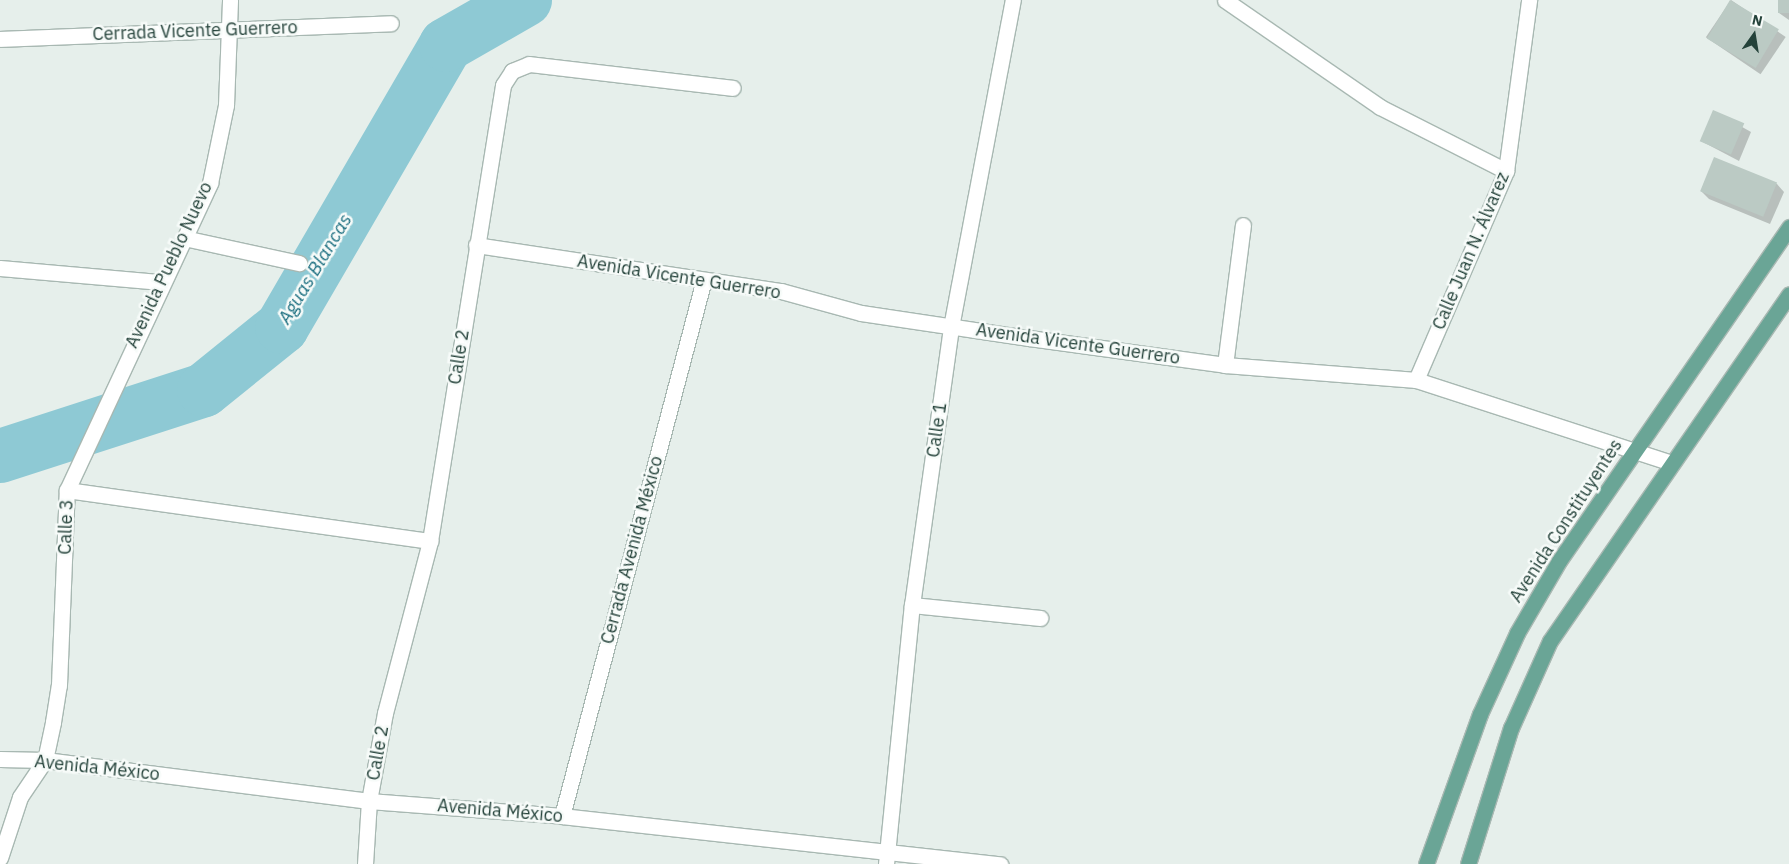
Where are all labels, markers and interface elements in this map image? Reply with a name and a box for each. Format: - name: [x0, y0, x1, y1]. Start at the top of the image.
- north arrow: [1729, 10, 1779, 60]
- text: N: [1750, 10, 1764, 30]
- street label: Cerrada Vicente Guerrero: [92, 17, 298, 45]
- street label: Calle Juan N. Álvarez: [1428, 169, 1514, 333]
- street label: Avenida Pueblo Nuevo: [121, 178, 217, 352]
- water label: Aguas Blancas: [273, 210, 357, 328]
- street label: Avenida Vicente Guerrero: [576, 250, 782, 304]
- street label: Avenida Vicente Guerrero: [975, 319, 1181, 369]
- street label: Calle 2: [444, 328, 474, 386]
- street label: Calle 1: [922, 401, 952, 459]
- street label: Avenida Constituyentes: [1505, 435, 1627, 607]
- street label: Cerrada Avenida México: [596, 454, 668, 646]
- street label: Calle 3: [54, 499, 78, 555]
- street label: Calle 2: [363, 724, 393, 782]
- street label: Avenida México: [33, 751, 161, 785]
- street label: Avenida México: [436, 795, 564, 827]

